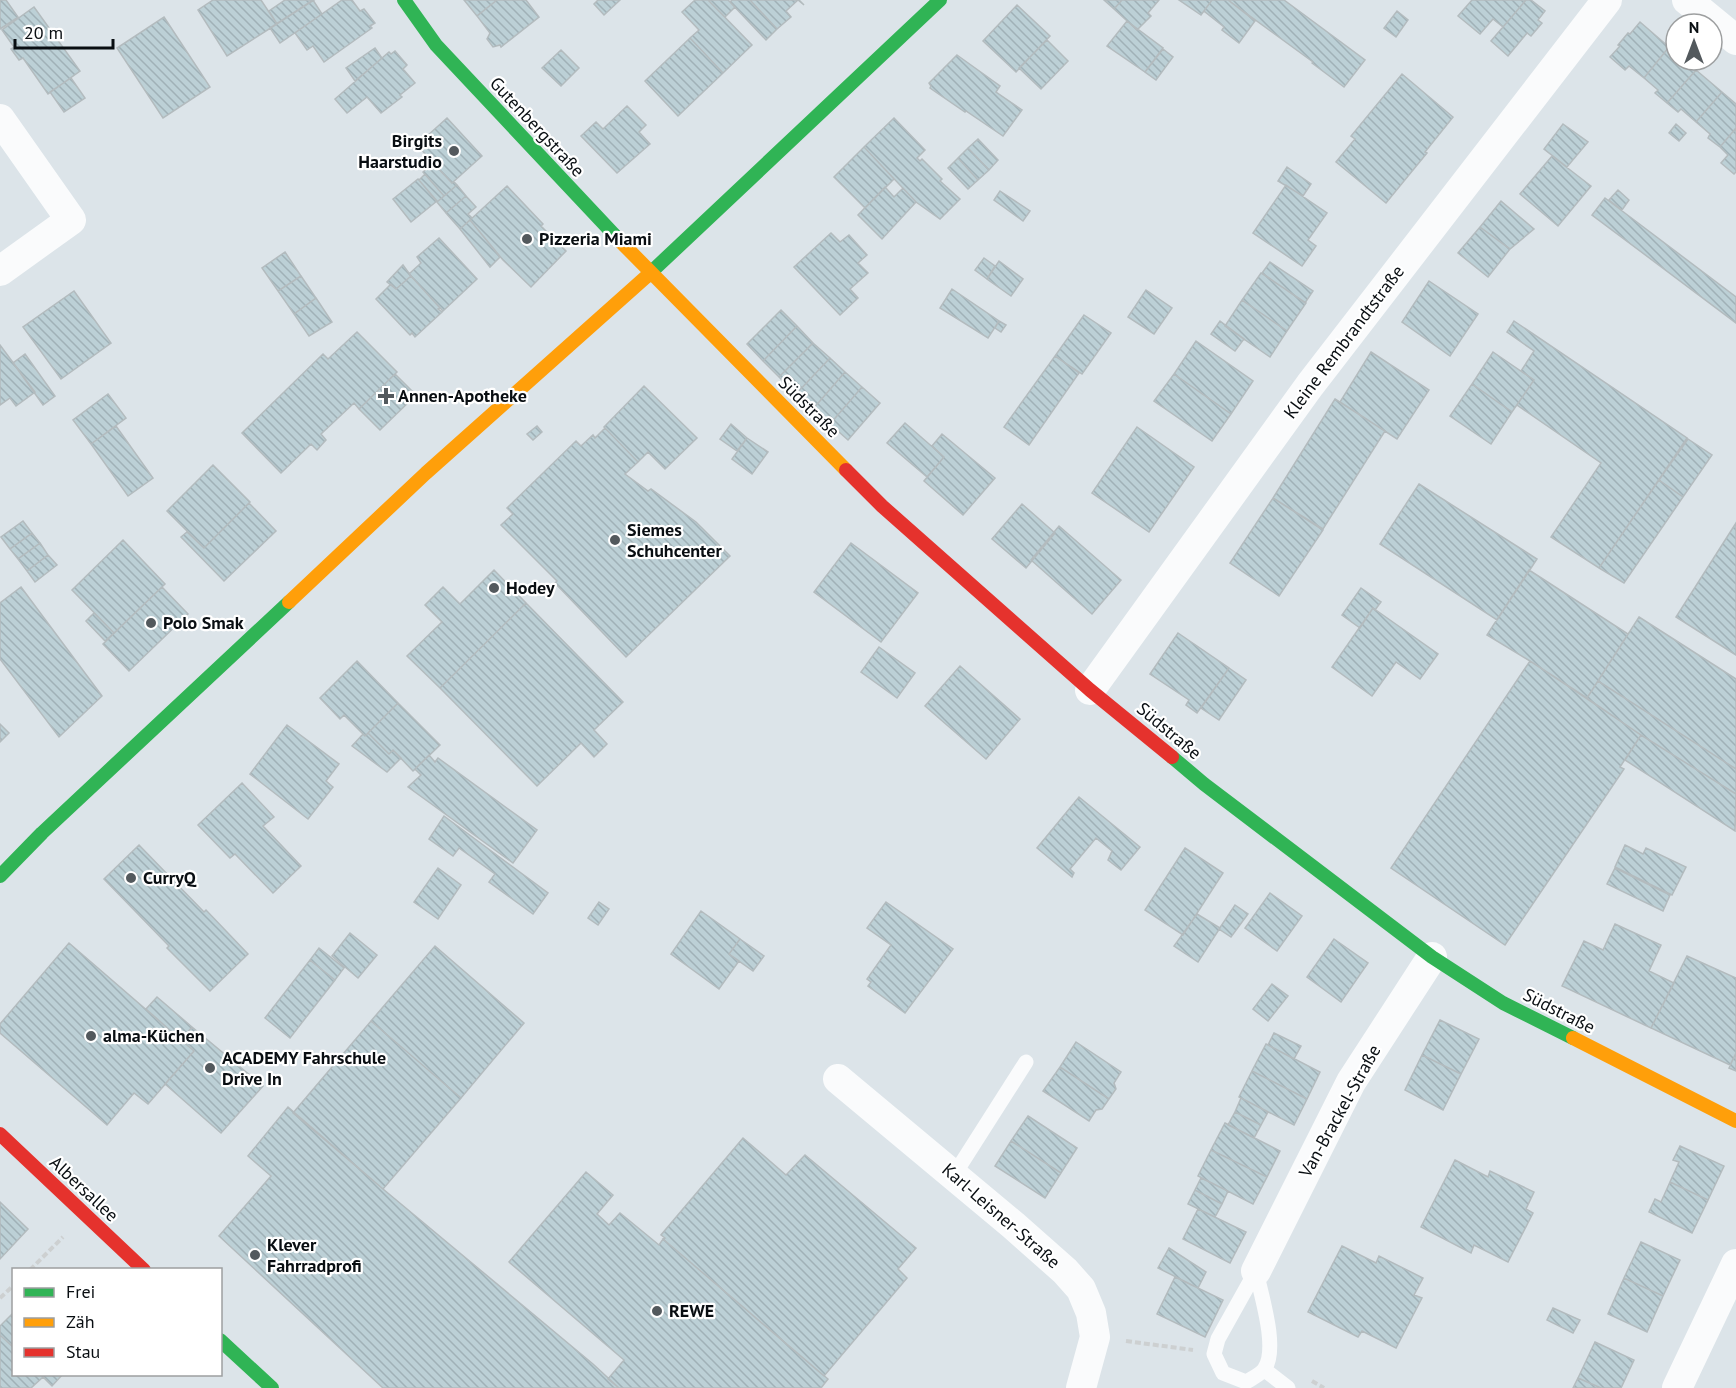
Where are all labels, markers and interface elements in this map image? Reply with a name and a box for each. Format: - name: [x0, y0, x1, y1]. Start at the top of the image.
- scale bar: [15, 12, 112, 50]
- north arrow: [1664, 12, 1724, 72]
- text: N: [1689, 17, 1699, 37]
- text: 20 m: [24, 21, 63, 44]
- street label: Gutenbergstraße: [485, 72, 590, 182]
- place label: Birgits Haarstudio: [358, 129, 442, 173]
- marker: Birgits Haarstudio: [447, 144, 461, 158]
- place label: Pizzeria Miami: [539, 227, 652, 250]
- marker: Pizzeria Miami: [520, 232, 534, 246]
- street label: Kleine Rembrandtstraße: [1278, 260, 1409, 423]
- street label: Südstraße: [774, 371, 845, 442]
- place label: Annen-Apotheke: [398, 384, 527, 407]
- marker: Annen-Apotheke: [379, 389, 393, 403]
- place label: Siemes Schuhcenter: [627, 518, 722, 562]
- marker: Siemes Schuhcenter: [608, 533, 622, 547]
- place label: Hodey: [506, 576, 555, 599]
- marker: Hodey: [487, 581, 501, 595]
- place label: Polo Smak: [163, 611, 244, 634]
- marker: Polo Smak: [144, 616, 158, 630]
- street label: Südstraße: [1132, 697, 1206, 764]
- place label: CurryQ: [143, 866, 197, 889]
- marker: CurryQ: [124, 871, 138, 885]
- street label: Südstraße: [1519, 983, 1599, 1038]
- place label: alma-Küchen: [103, 1024, 205, 1047]
- marker: alma-Küchen: [84, 1029, 98, 1043]
- street label: Van-Brackel-Straße: [1293, 1040, 1386, 1182]
- place label: ACADEMY Fahrschule Drive In: [222, 1046, 386, 1090]
- marker: ACADEMY Fahrschule Drive In: [203, 1061, 217, 1075]
- street label: Albersallee: [45, 1151, 124, 1226]
- street label: Karl-Leisner-Straße: [937, 1158, 1065, 1273]
- place label: Klever Fahrradprofi: [267, 1233, 362, 1277]
- marker: Klever Fahrradprofi: [248, 1248, 262, 1262]
- legend: [12, 1268, 222, 1376]
- text: Frei: [66, 1280, 95, 1303]
- place label: REWE: [669, 1299, 714, 1322]
- marker: REWE: [650, 1304, 664, 1318]
- text: Zäh: [66, 1310, 95, 1333]
- text: Stau: [66, 1340, 100, 1363]

